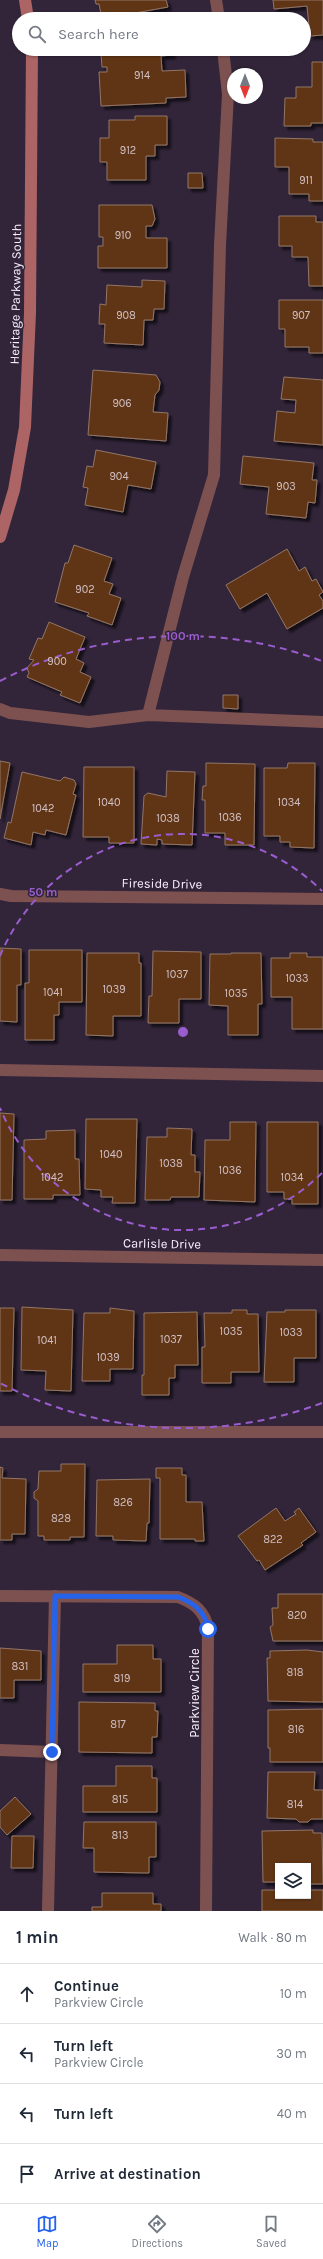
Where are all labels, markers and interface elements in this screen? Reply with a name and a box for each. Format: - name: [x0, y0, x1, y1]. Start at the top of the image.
- search box: [12, 12, 311, 56]
- icon: search: [26, 23, 48, 45]
- text: Search here: [58, 25, 139, 43]
- north arrow: [227, 68, 263, 104]
- house number: 914: [134, 69, 150, 82]
- house number: 912: [120, 144, 136, 157]
- house number: 911: [299, 174, 313, 187]
- street label: Heritage Parkway South: [7, 224, 24, 365]
- house number: 910: [115, 229, 131, 242]
- house number: 908: [116, 309, 136, 322]
- house number: 907: [292, 309, 310, 322]
- house number: 906: [112, 397, 132, 410]
- house number: 904: [109, 470, 129, 483]
- house number: 903: [276, 480, 296, 493]
- house number: 902: [75, 583, 95, 596]
- text: 100 m: [166, 629, 200, 643]
- house number: 900: [47, 655, 67, 668]
- house number: 1040: [98, 796, 120, 809]
- house number: 1034: [278, 796, 300, 809]
- house number: 1042: [32, 802, 54, 815]
- house number: 1036: [219, 811, 241, 824]
- house number: 1038: [156, 812, 180, 825]
- street label: Fireside Drive: [122, 875, 203, 892]
- text: 50 m: [29, 885, 58, 899]
- house number: 1037: [166, 968, 188, 981]
- house number: 1033: [285, 972, 309, 985]
- house number: 1039: [102, 983, 126, 996]
- house number: 1041: [43, 986, 63, 999]
- house number: 1035: [225, 987, 247, 1000]
- centre of rings: [176, 1025, 190, 1039]
- house number: 1040: [100, 1148, 122, 1161]
- house number: 1038: [159, 1157, 183, 1170]
- house number: 1036: [219, 1164, 241, 1177]
- house number: 1042: [41, 1171, 63, 1184]
- house number: 1034: [281, 1171, 303, 1184]
- street label: Carlisle Drive: [123, 1235, 201, 1252]
- house number: 1035: [220, 1325, 242, 1338]
- house number: 1033: [279, 1326, 303, 1339]
- house number: 1037: [160, 1333, 182, 1346]
- house number: 1041: [37, 1334, 57, 1347]
- house number: 1039: [96, 1351, 120, 1364]
- house number: 826: [113, 1496, 133, 1509]
- house number: 828: [51, 1512, 71, 1525]
- house number: 822: [263, 1533, 283, 1546]
- house number: 820: [287, 1609, 307, 1622]
- route start: [199, 1620, 217, 1638]
- street label: Parkview Circle: [187, 1648, 202, 1738]
- house number: 831: [12, 1660, 28, 1673]
- house number: 818: [286, 1666, 304, 1679]
- house number: 819: [114, 1672, 130, 1685]
- house number: 817: [110, 1718, 126, 1731]
- house number: 816: [288, 1723, 304, 1736]
- route end: [43, 1743, 61, 1761]
- house number: 815: [112, 1793, 128, 1806]
- house number: 814: [287, 1798, 303, 1811]
- house number: 813: [112, 1829, 128, 1842]
- map controls: [275, 1863, 311, 1899]
- button: layers: [275, 1863, 311, 1899]
- text: 1 min: [16, 1927, 59, 1947]
- text: Walk · 80 m: [238, 1930, 307, 1945]
- text: Continue: [54, 1977, 119, 1995]
- icon: ahead: [16, 1983, 38, 2005]
- text: 10 m: [280, 1986, 307, 2001]
- text: Parkview Circle: [54, 1995, 144, 2010]
- text: Turn left: [54, 2037, 113, 2055]
- icon: left: [16, 2043, 38, 2065]
- text: 30 m: [276, 2046, 307, 2061]
- text: Parkview Circle: [54, 2055, 144, 2070]
- icon: left: [16, 2103, 38, 2125]
- text: Turn left: [54, 2105, 113, 2123]
- text: 40 m: [277, 2106, 307, 2121]
- icon: arrive: [16, 2163, 38, 2185]
- text: Arrive at destination: [54, 2165, 201, 2183]
- tab: Map: [36, 2213, 58, 2250]
- tab: Directions: [131, 2213, 183, 2250]
- tab: Saved: [256, 2213, 287, 2250]

